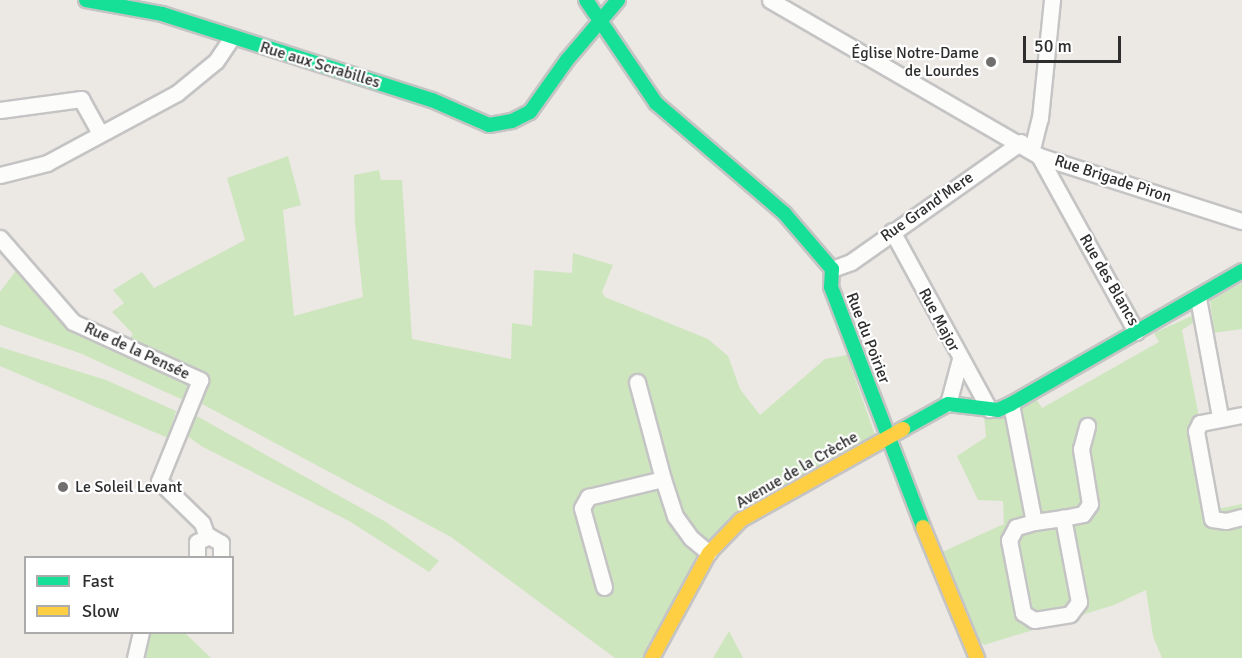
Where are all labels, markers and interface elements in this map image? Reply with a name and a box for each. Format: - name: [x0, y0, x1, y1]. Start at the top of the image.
- scale bar: [1026, 24, 1124, 62]
- text: 50 m: [1034, 35, 1072, 57]
- street label: Rue aux Scrabilles: [258, 38, 382, 92]
- place label: Église Notre-Dame de Lourdes: [851, 43, 979, 81]
- marker: Église Notre-Dame de Lourdes: [984, 55, 998, 69]
- street label: Rue Brigade Piron: [1052, 151, 1174, 207]
- street label: Rue Grand'Mere: [877, 168, 977, 246]
- street label: Rue des Blancs: [1075, 231, 1143, 329]
- street label: Rue Major: [914, 285, 964, 355]
- street label: Rue du Poirier: [842, 290, 894, 386]
- street label: Rue de la Pensée: [81, 318, 193, 384]
- street label: Avenue de la Crèche: [733, 427, 861, 513]
- place label: Le Soleil Levant: [75, 477, 182, 497]
- marker: Le Soleil Levant: [56, 480, 70, 494]
- legend: [24, 556, 234, 634]
- text: Fast: [82, 570, 114, 592]
- text: Slow: [82, 600, 119, 622]

